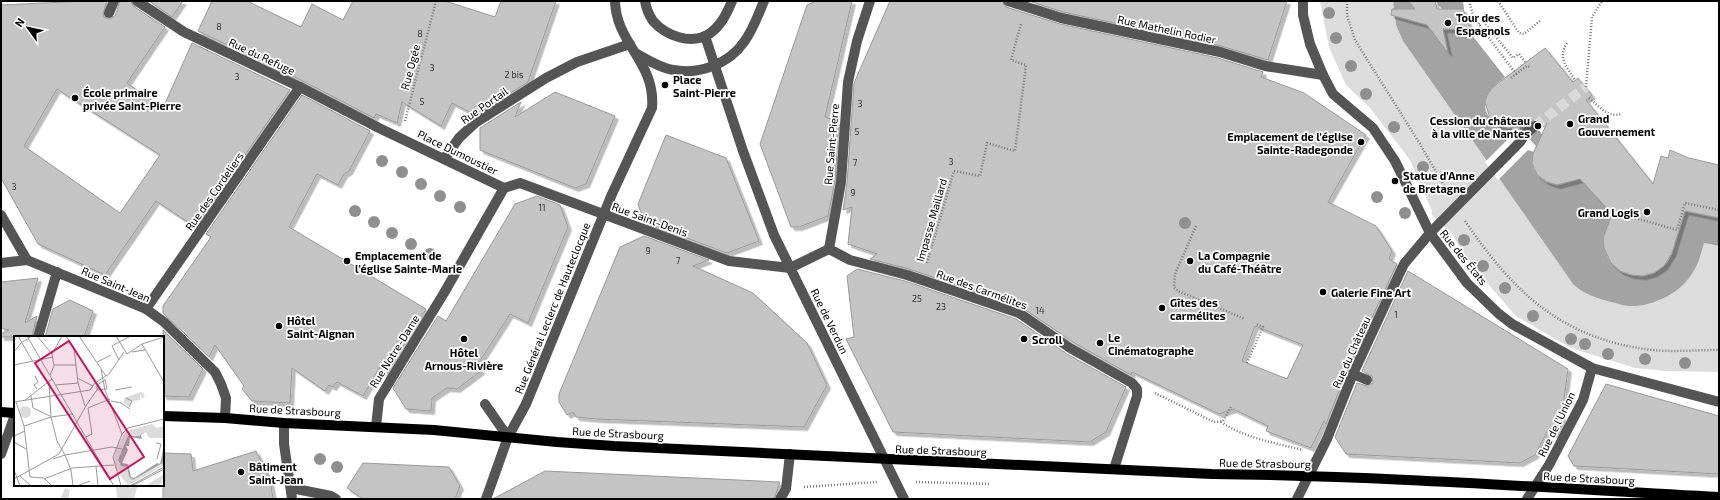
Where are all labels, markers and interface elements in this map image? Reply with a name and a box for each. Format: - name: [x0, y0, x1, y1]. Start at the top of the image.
- north arrow: [8, 8, 48, 48]
- place label: Tour des Espagnols: [1456, 11, 1510, 37]
- street label: Rue Mathelin Rodier: [1116, 12, 1218, 46]
- text: N: [12, 15, 27, 29]
- marker: Tour des Espagnols: [1443, 18, 1453, 28]
- house number: 8: [216, 21, 222, 32]
- house number: 8: [417, 28, 423, 39]
- street label: Rue du Refuge: [227, 35, 297, 77]
- street label: Rue Ogée: [398, 43, 422, 91]
- house number: 3: [429, 62, 435, 73]
- house number: 2 bis: [505, 69, 524, 80]
- house number: 3: [234, 71, 240, 82]
- place label: Place Saint-Pierre: [673, 73, 736, 99]
- marker: Place Saint-Pierre: [660, 80, 670, 90]
- street label: Rue Portail: [458, 84, 511, 126]
- place label: École primaire privée Saint-Pierre: [83, 85, 181, 112]
- marker: École primaire privée Saint-Pierre: [70, 93, 80, 103]
- house number: 5: [420, 96, 425, 107]
- house number: 3: [857, 98, 863, 109]
- street label: Rue Saint-Pierre: [821, 103, 841, 185]
- place label: Grand Gouvernement: [1578, 112, 1655, 138]
- place label: Cession du château à la ville de Nantes: [1430, 114, 1530, 140]
- marker: Grand Gouvernement: [1565, 119, 1575, 129]
- marker: Cession du château à la ville de Nantes: [1533, 121, 1543, 131]
- house number: 5: [855, 126, 860, 137]
- street label: Place Dumoustier: [416, 127, 501, 177]
- place label: Emplacement de l'église Sainte-Radegonde: [1227, 130, 1353, 156]
- marker: Emplacement de l'église Sainte-Radegonde: [1356, 137, 1366, 147]
- street label: Rue des Cordeliers: [182, 149, 246, 233]
- house number: 3: [948, 156, 954, 167]
- house number: 7: [853, 157, 858, 168]
- place label: Statue d'Anne de Bretagne: [1403, 169, 1475, 195]
- marker: Statue d'Anne de Bretagne: [1390, 176, 1400, 186]
- street label: Impasse Maillard: [913, 177, 949, 263]
- house number: 3: [11, 181, 17, 192]
- house number: 9: [850, 187, 856, 198]
- street label: Rue Saint-Denis: [610, 199, 690, 239]
- house number: 11: [538, 202, 546, 213]
- place label: Grand Logis: [1578, 206, 1639, 219]
- marker: Grand Logis: [1642, 207, 1652, 217]
- street label: Rue Général Leclerc de Hauteclocque: [512, 220, 592, 396]
- street label: Rue des États: [1438, 227, 1491, 288]
- house number: 9: [645, 245, 651, 256]
- place label: Emplacement de l'église Sainte-Marie: [355, 249, 462, 275]
- place label: La Compagnie du Café-Théâtre: [1198, 249, 1282, 275]
- house number: 7: [676, 255, 681, 266]
- marker: Emplacement de l'église Sainte-Marie: [342, 256, 352, 266]
- marker: La Compagnie du Café-Théâtre: [1185, 256, 1195, 266]
- street label: Rue Saint-Jean: [80, 264, 152, 304]
- street label: Rue des Carmélites: [935, 267, 1030, 312]
- street label: Rue de Verdun: [809, 286, 851, 356]
- place label: Galerie Fine Art: [1331, 286, 1411, 299]
- marker: Galerie Fine Art: [1318, 287, 1328, 297]
- house number: 25: [912, 293, 922, 304]
- place label: Gîtes des carmélites: [1170, 296, 1226, 322]
- house number: 23: [936, 301, 946, 312]
- marker: Gîtes des carmélites: [1157, 303, 1167, 313]
- house number: 14: [1035, 305, 1045, 316]
- house number: 1: [1394, 309, 1398, 320]
- street label: Rue Notre-Dame: [366, 312, 422, 390]
- place label: Hôtel Saint-Aignan: [287, 314, 355, 340]
- street label: Rue du Château: [1329, 314, 1373, 390]
- marker: Hôtel Saint-Aignan: [274, 321, 284, 331]
- place label: Le Cinématographe: [1108, 331, 1194, 357]
- place label: Scroll: [1032, 333, 1063, 346]
- marker: Hôtel Arnous-Rivière: [459, 334, 469, 344]
- marker: Scroll: [1019, 334, 1029, 344]
- inset map: [14, 336, 164, 486]
- marker: Le Cinématographe: [1095, 338, 1105, 348]
- place label: Hôtel Arnous-Rivière: [425, 346, 503, 372]
- street label: Rue de l'Union: [1535, 389, 1577, 459]
- street label: Rue de Strasbourg: [249, 401, 341, 419]
- street label: Rue de Strasbourg: [572, 424, 664, 442]
- street label: Rue de Strasbourg: [895, 442, 987, 458]
- street label: Rue de Strasbourg: [1219, 456, 1311, 470]
- place label: Bâtiment Saint-Jean: [249, 460, 303, 486]
- marker: Bâtiment Saint-Jean: [236, 467, 246, 477]
- street label: Rue de Strasbourg: [1543, 469, 1635, 487]

